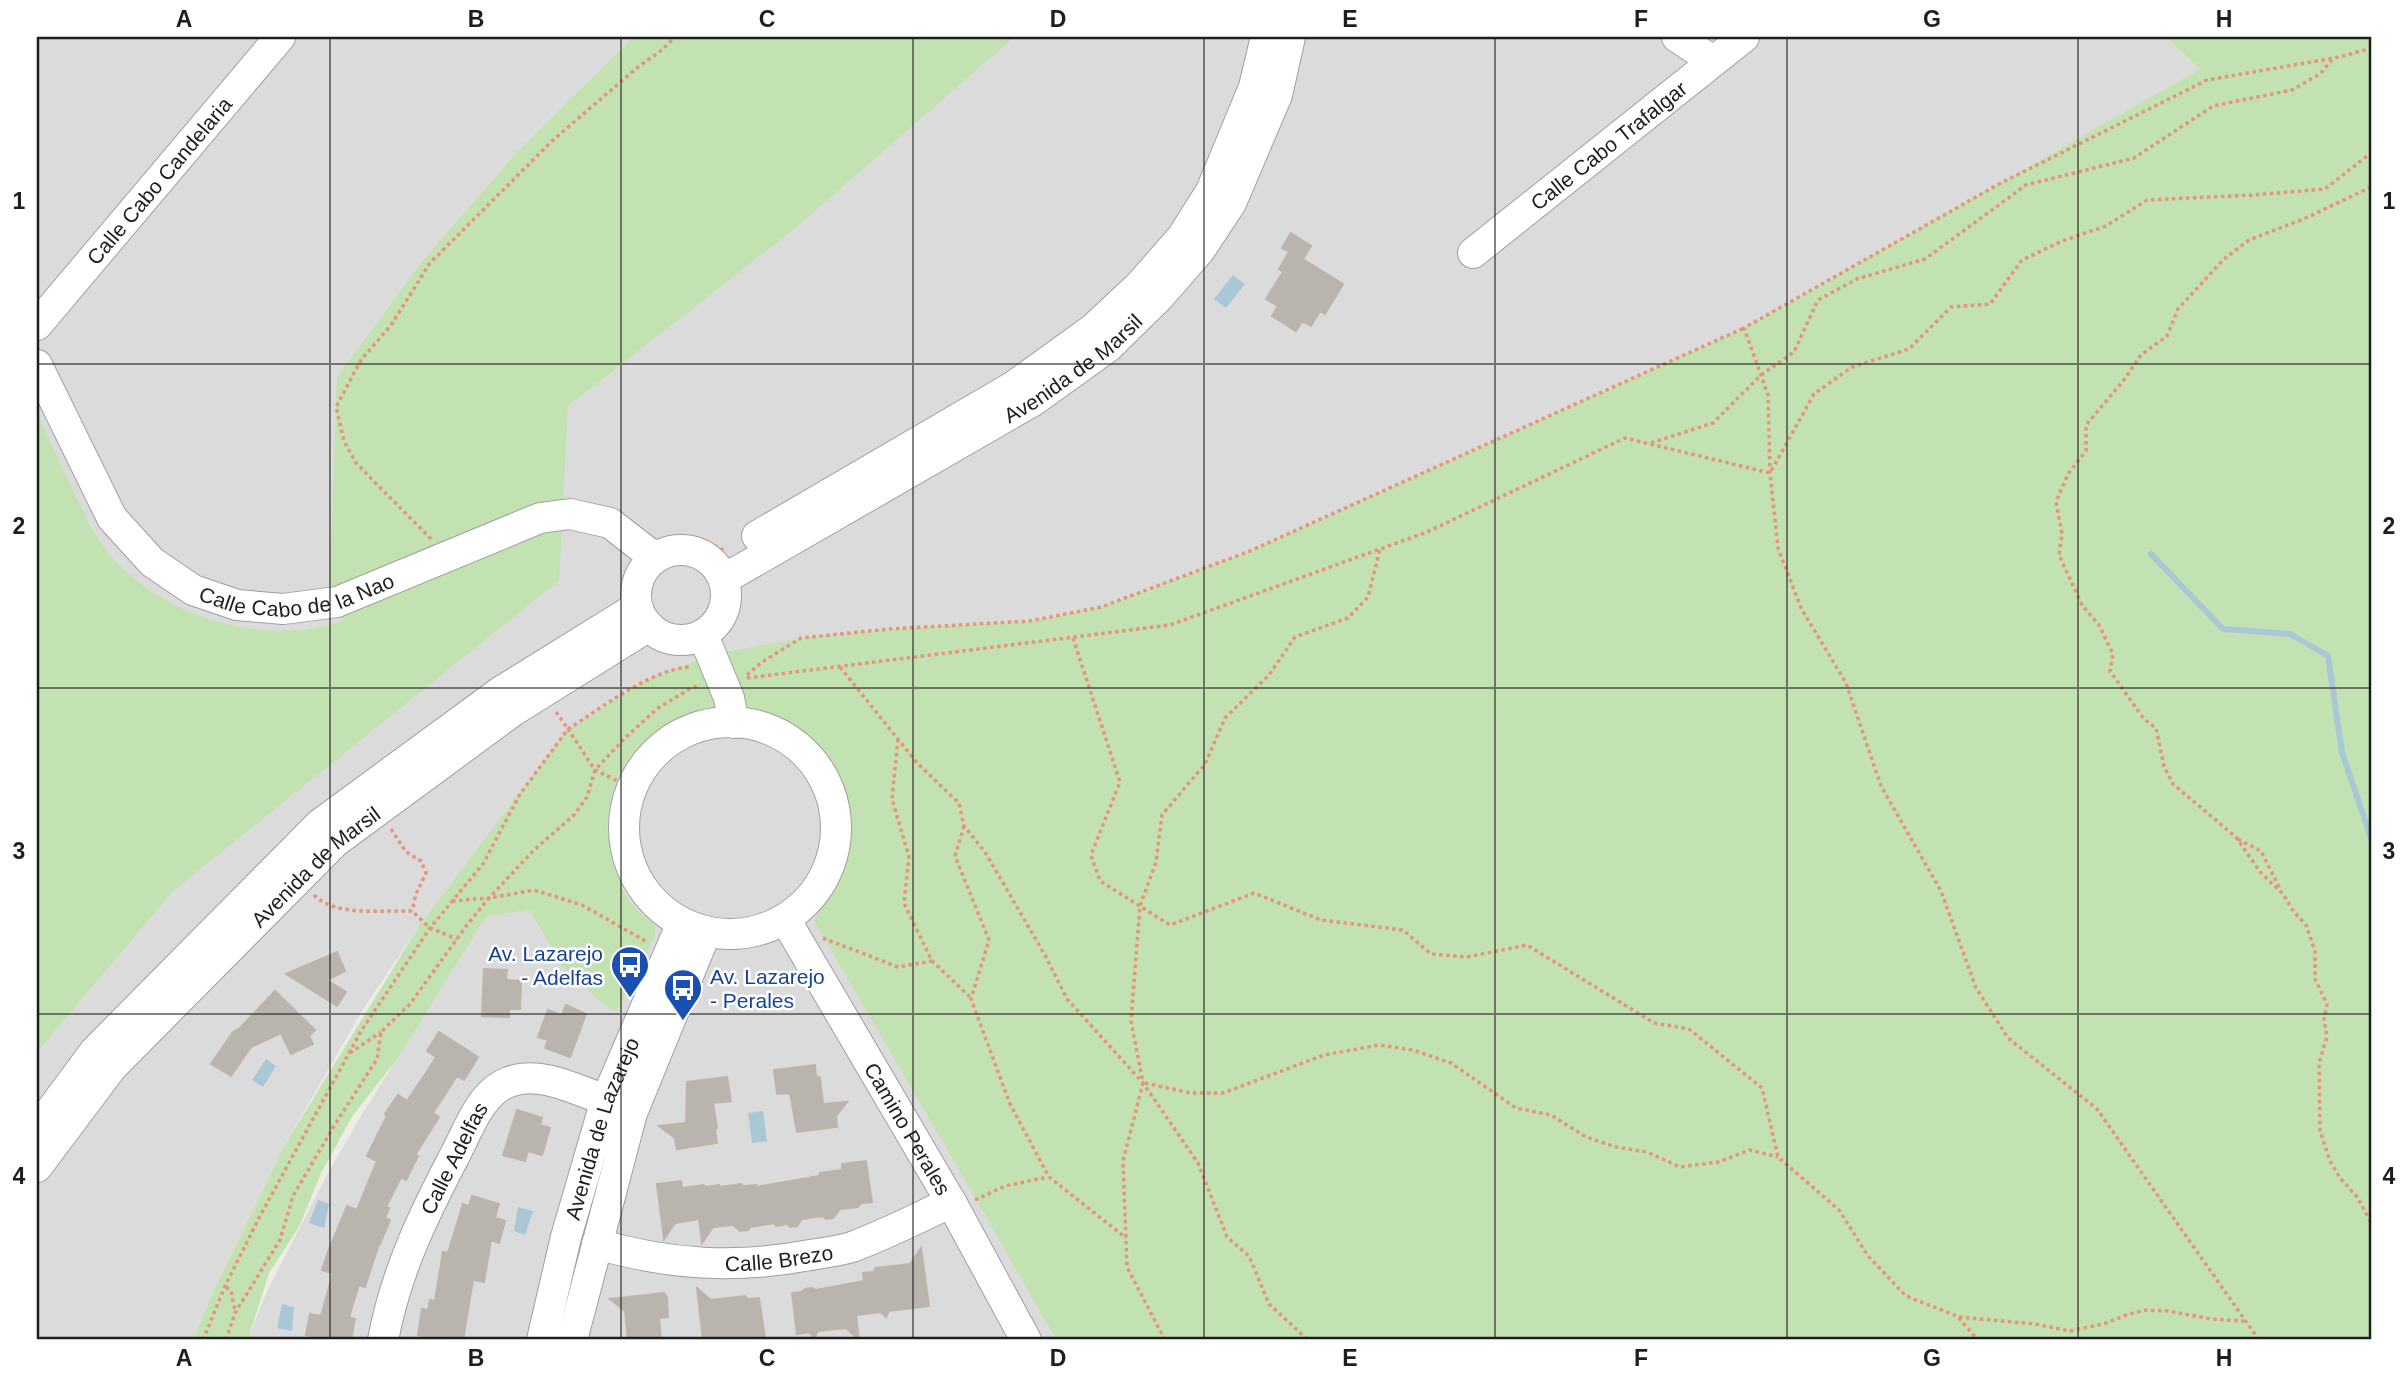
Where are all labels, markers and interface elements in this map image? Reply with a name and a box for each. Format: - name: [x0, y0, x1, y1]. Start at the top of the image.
- text: A: [176, 6, 192, 32]
- text: B: [468, 6, 484, 32]
- text: C: [759, 6, 775, 32]
- text: D: [1050, 6, 1066, 32]
- text: E: [1342, 6, 1358, 32]
- text: F: [1634, 6, 1648, 32]
- text: G: [1923, 6, 1941, 32]
- text: H: [2216, 6, 2232, 32]
- street label: Calle Cabo Trafalgar: [1526, 76, 1691, 214]
- street label: Calle Cabo Candelaria: [82, 92, 236, 269]
- text: 1: [13, 188, 26, 214]
- text: 1: [2383, 188, 2396, 214]
- street label: Avenida de Marsil: [1000, 309, 1146, 427]
- text: 2: [13, 513, 25, 539]
- text: 2: [2383, 513, 2395, 539]
- street label: Calle Cabo de la Nao: [196, 568, 397, 621]
- street label: Avenida de Marsil: [247, 802, 384, 931]
- text: 3: [13, 838, 25, 864]
- text: 3: [2383, 838, 2395, 864]
- place label: Av. Lazarejo - Adelfas: [488, 942, 603, 989]
- bus stop icon: Av. Lazarejo - Adelfas: [609, 944, 651, 999]
- place label: Av. Lazarejo - Perales: [710, 965, 825, 1012]
- bus stop icon: Av. Lazarejo - Perales: [662, 967, 704, 1022]
- street label: Avenida de Lazarejo: [560, 1034, 643, 1222]
- street label: Camino Perales: [860, 1058, 956, 1199]
- street label: Calle Adelfas: [416, 1097, 492, 1218]
- text: 4: [13, 1163, 26, 1189]
- text: 4: [2383, 1163, 2396, 1189]
- street label: Calle Brezo: [725, 1240, 834, 1275]
- text: A: [176, 1345, 192, 1371]
- text: B: [468, 1345, 484, 1371]
- text: C: [759, 1345, 775, 1371]
- text: D: [1050, 1345, 1066, 1371]
- text: E: [1342, 1345, 1358, 1371]
- text: F: [1634, 1345, 1648, 1371]
- text: G: [1923, 1345, 1941, 1371]
- text: H: [2216, 1345, 2232, 1371]

